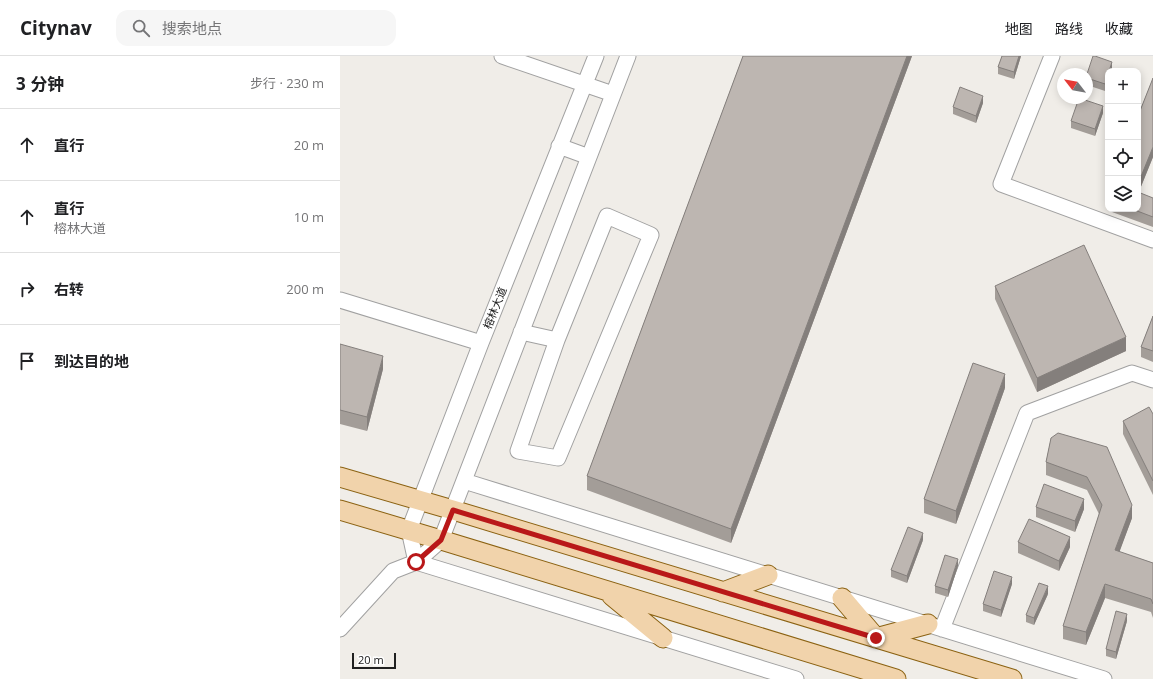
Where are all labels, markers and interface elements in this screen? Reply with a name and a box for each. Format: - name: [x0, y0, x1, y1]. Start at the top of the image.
- search box: [116, 10, 396, 46]
- text: Citynav: [20, 15, 92, 41]
- icon: search: [130, 17, 152, 39]
- text: 搜索地点: [162, 18, 222, 38]
- text: 地图: [1005, 19, 1033, 38]
- text: 路线: [1055, 19, 1083, 38]
- text: 收藏: [1105, 19, 1133, 38]
- north arrow: [1057, 68, 1093, 104]
- map controls: [1105, 68, 1141, 212]
- button: +: [1105, 68, 1141, 104]
- text: 3 分钟: [16, 72, 64, 95]
- text: 步行 · 230 m: [250, 74, 324, 92]
- button: −: [1105, 104, 1141, 140]
- icon: ahead: [16, 134, 38, 156]
- text: 直行: [54, 135, 84, 155]
- text: 20 m: [294, 136, 324, 154]
- button: locate: [1105, 140, 1141, 176]
- button: layers: [1105, 176, 1141, 212]
- text: 直行: [54, 198, 84, 218]
- icon: ahead: [16, 206, 38, 228]
- text: 10 m: [294, 208, 324, 226]
- text: 榕林大道: [54, 219, 106, 237]
- icon: right: [16, 278, 38, 300]
- text: 右转: [54, 279, 84, 299]
- text: 200 m: [286, 280, 324, 298]
- street label: 榕林大道: [479, 285, 510, 331]
- icon: arrive: [16, 350, 38, 372]
- text: 到达目的地: [54, 351, 129, 371]
- route start: [407, 553, 425, 571]
- route end: [867, 629, 885, 647]
- scale bar: [352, 651, 396, 670]
- text: 20 m: [358, 652, 384, 667]

